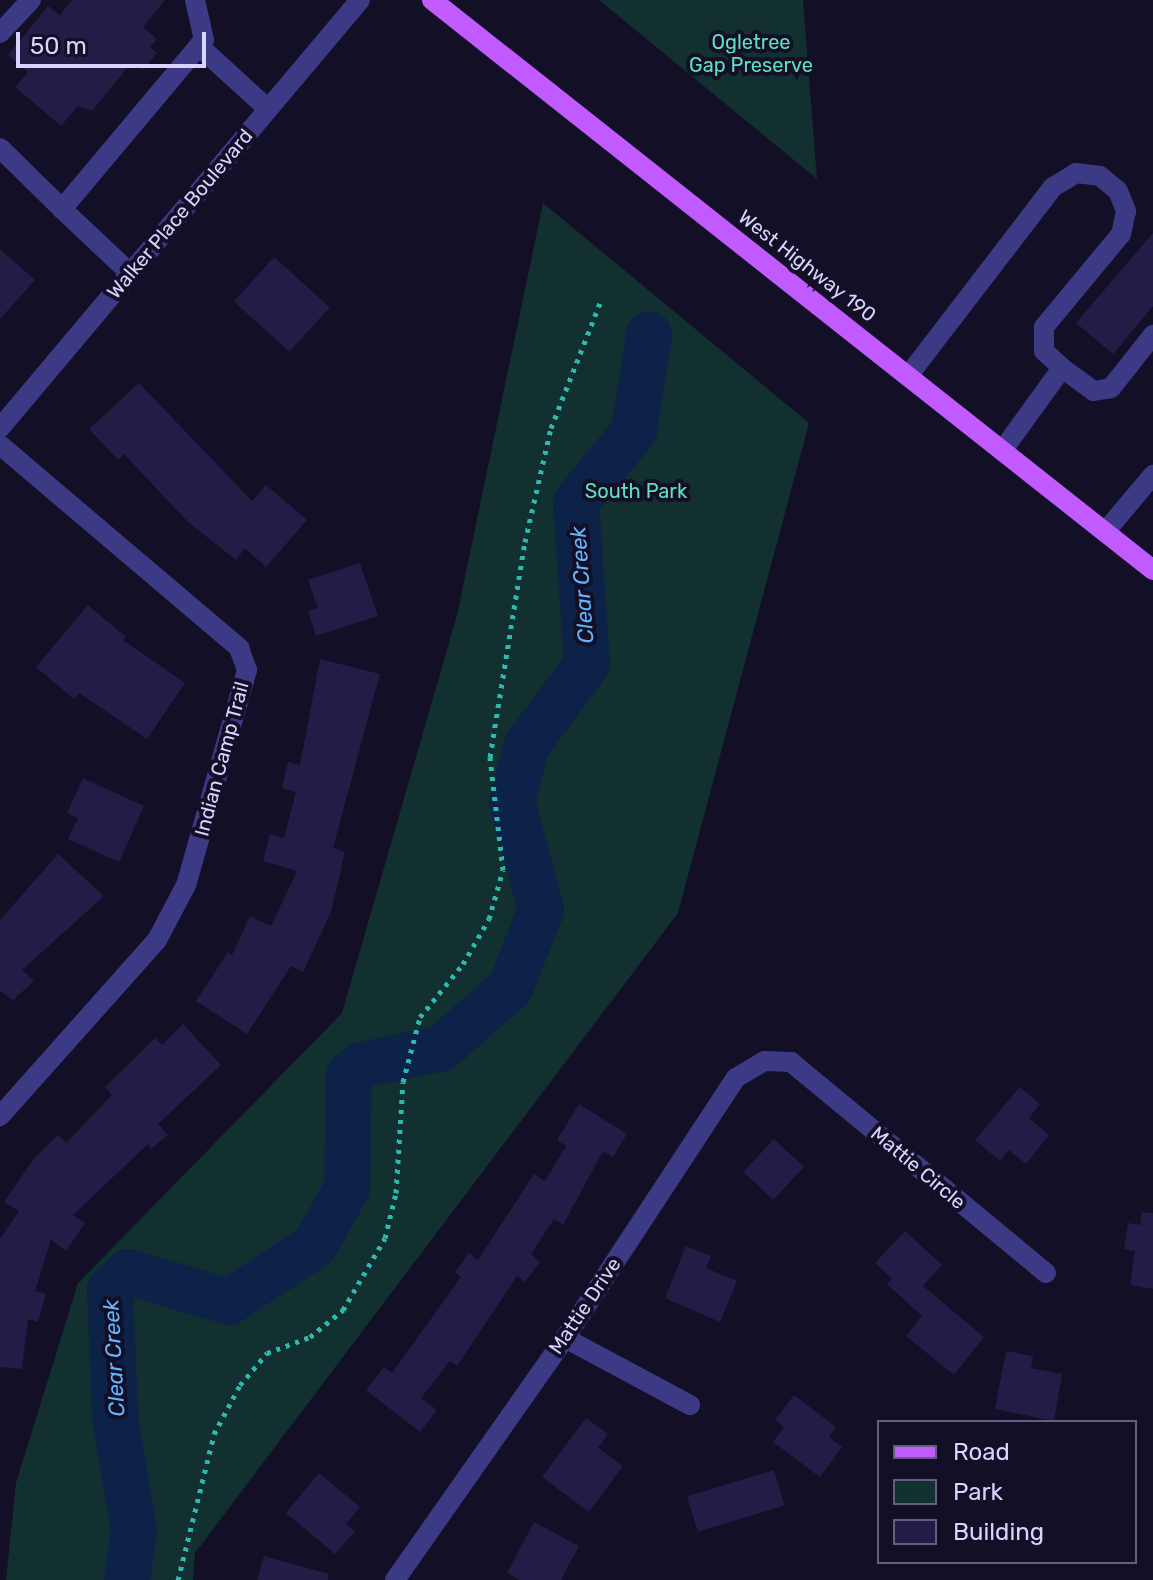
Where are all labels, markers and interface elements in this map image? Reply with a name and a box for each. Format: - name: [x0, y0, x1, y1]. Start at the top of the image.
- scale bar: [20, 16, 210, 66]
- park label: Ogletree Gap Preserve: [689, 31, 813, 78]
- text: 50 m: [30, 32, 87, 60]
- street label: Walker Place Boulevard: [102, 124, 258, 304]
- street label: West Highway 190: [733, 205, 881, 327]
- park label: South Park: [585, 479, 687, 503]
- water label: Clear Creek: [565, 525, 599, 645]
- street label: Indian Camp Trail: [190, 679, 254, 839]
- street label: Mattie Circle: [866, 1122, 970, 1214]
- street label: Mattie Drive: [544, 1253, 626, 1359]
- water label: Clear Creek: [98, 1298, 130, 1418]
- legend: [877, 1420, 1137, 1564]
- text: Road: [953, 1438, 1010, 1466]
- text: Park: [953, 1478, 1003, 1506]
- text: Building: [953, 1518, 1044, 1546]

